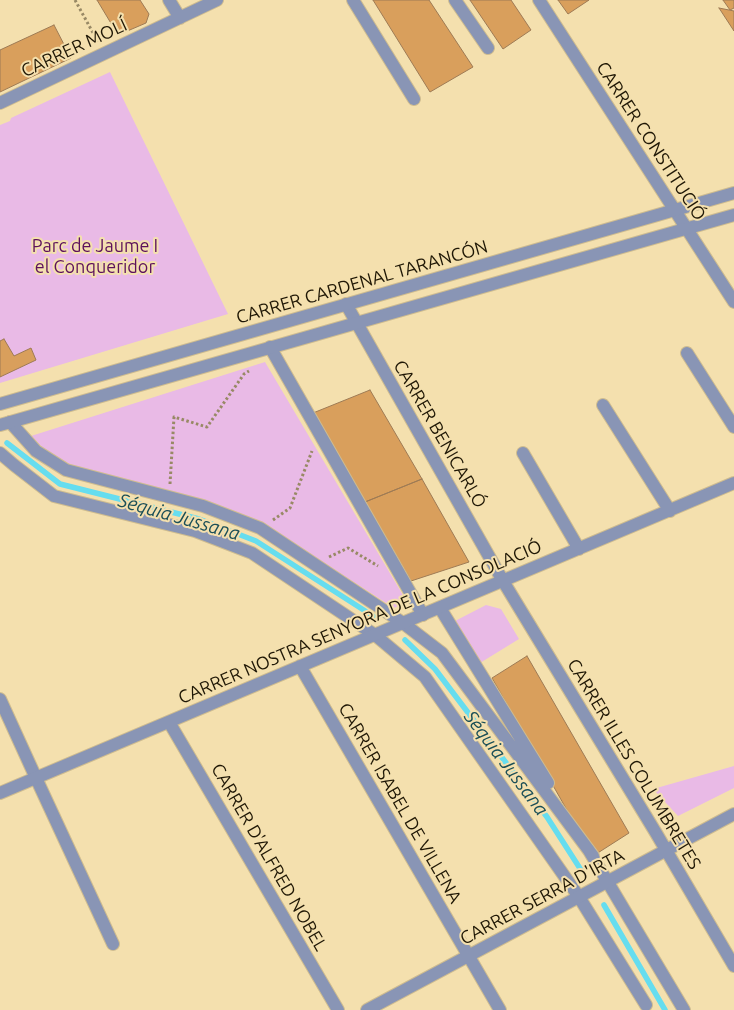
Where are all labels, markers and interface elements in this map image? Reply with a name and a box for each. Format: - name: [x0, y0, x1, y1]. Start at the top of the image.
- street label: CARRER MOLÍ: [18, 14, 130, 82]
- street label: CARRER CONSTITUCIÓ: [592, 58, 710, 224]
- park label: Parc de Jaume I el Conqueridor: [32, 235, 158, 278]
- street label: CARRER CARDENAL TARANCÓN: [234, 236, 490, 328]
- street label: CARRER BENICARLÓ: [389, 356, 491, 512]
- water label: Séquia Jussana: [116, 489, 242, 545]
- street label: CARRER NOSTRA SENYORA DE LA CONSOLACIÓ: [175, 535, 545, 709]
- street label: CARRER ILLES COLUMBRETES: [562, 655, 706, 873]
- street label: CARRER ISABEL DE VILLENA: [334, 699, 466, 907]
- water label: Séquia Jussana: [459, 706, 553, 820]
- street label: CARRER D'ALFRED NOBEL: [206, 759, 332, 955]
- street label: CARRER SERRA D'IRTA: [456, 845, 628, 949]

